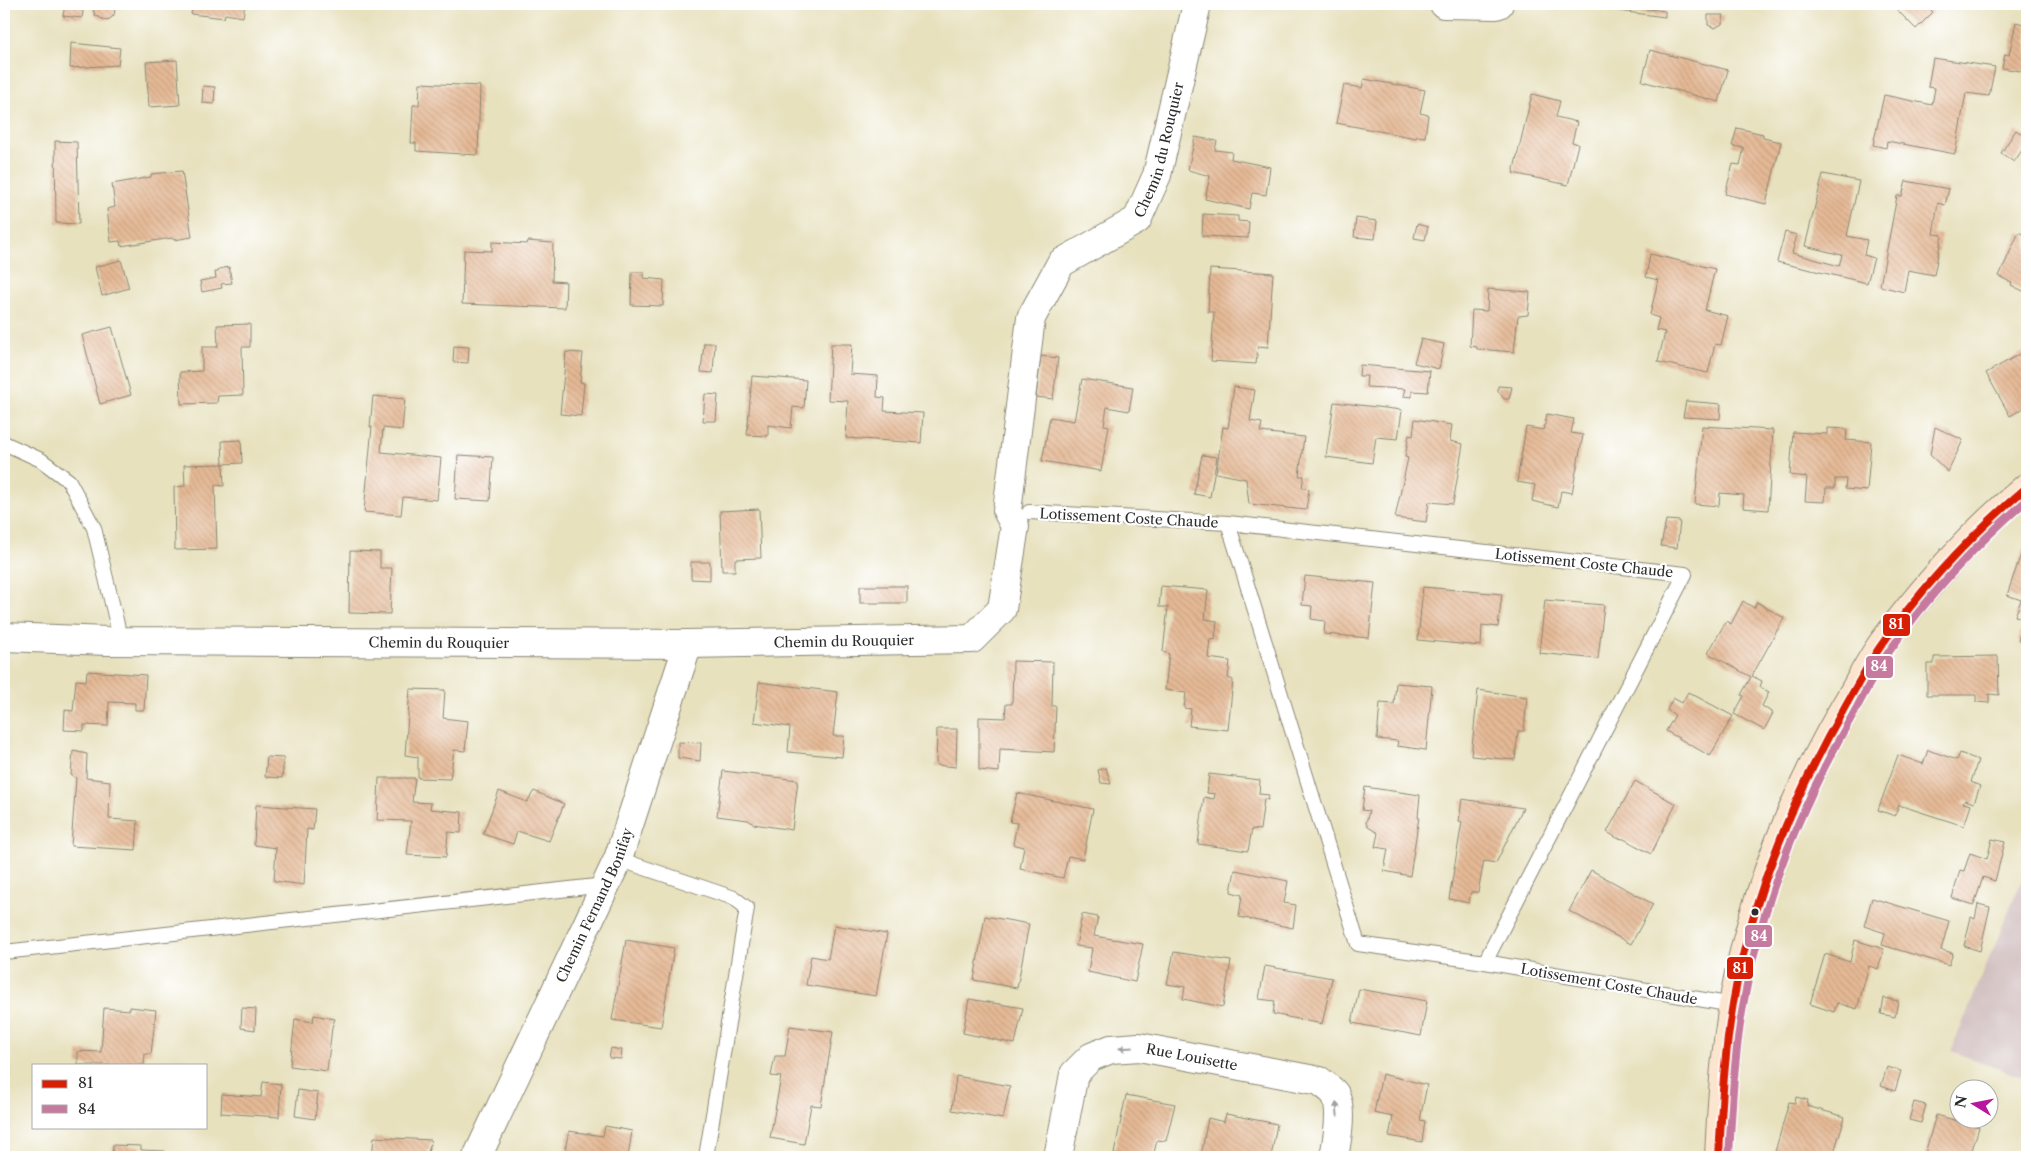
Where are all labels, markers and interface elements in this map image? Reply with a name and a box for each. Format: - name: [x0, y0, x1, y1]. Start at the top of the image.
- street label: Chemin du Rouquier: [1130, 80, 1187, 220]
- street label: Lotissement Coste Chaude: [1039, 504, 1219, 532]
- street label: Lotissement Coste Chaude: [1494, 545, 1674, 581]
- line badge: 81: [1882, 613, 1911, 637]
- text: 81: [1889, 615, 1904, 633]
- street label: Chemin du Rouquier: [773, 631, 914, 651]
- street label: Chemin du Rouquier: [369, 633, 509, 652]
- line badge: 84: [1865, 655, 1894, 679]
- text: 84: [1871, 657, 1887, 675]
- street label: Chemin Fernand Bonifay: [552, 825, 637, 985]
- unlabelled marker: [1750, 907, 1760, 917]
- line badge: 84: [1744, 924, 1773, 948]
- text: 84: [1751, 927, 1767, 945]
- line badge: 81: [1726, 956, 1754, 980]
- text: 81: [1733, 959, 1748, 977]
- street label: Lotissement Coste Chaude: [1519, 960, 1699, 1008]
- street label: Rue Louisette: [1145, 1040, 1239, 1074]
- one-way arrow: [1117, 1044, 1133, 1052]
- legend: [32, 1064, 208, 1128]
- text: 81: [78, 1073, 94, 1092]
- north arrow: [1948, 1078, 1998, 1128]
- text: N: [1951, 1094, 1971, 1109]
- text: 84: [78, 1099, 96, 1118]
- one-way arrow: [1333, 1101, 1341, 1117]

